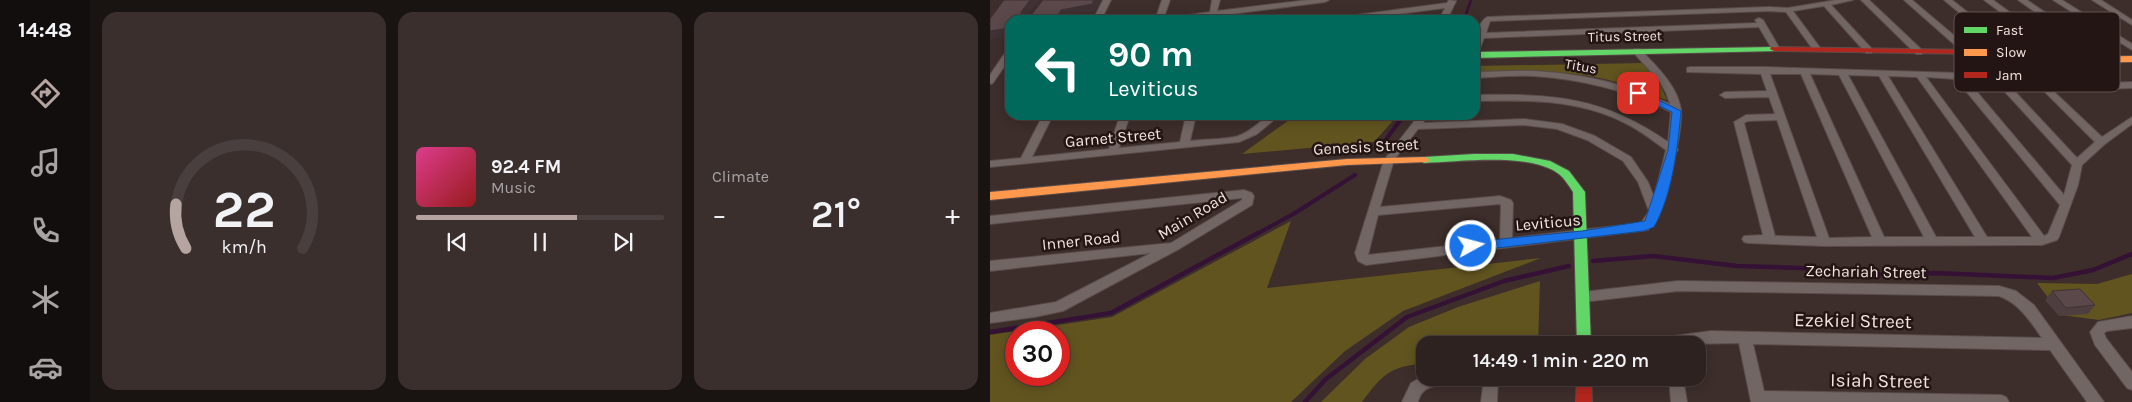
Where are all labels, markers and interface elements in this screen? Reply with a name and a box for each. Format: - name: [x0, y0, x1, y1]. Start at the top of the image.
- legend: [1954, 12, 2120, 92]
- text: 14:48: [18, 17, 72, 43]
- text: Fast: [1996, 22, 2023, 39]
- street label: Titus Street: [1588, 27, 1662, 46]
- text: 90 m: [1108, 34, 1194, 75]
- icon: left: [1025, 35, 1090, 100]
- text: Slow: [1996, 44, 2026, 61]
- street label: Titus: [1564, 55, 1598, 78]
- text: Jam: [1996, 67, 2022, 84]
- pin: [1617, 72, 1659, 114]
- icon: directions: [28, 76, 63, 111]
- text: Leviticus: [1108, 76, 1198, 102]
- icon: arrive: [1624, 79, 1652, 107]
- street label: Garnet Street: [1064, 124, 1162, 151]
- street label: Genesis Street: [1313, 134, 1419, 159]
- icon: music: [28, 145, 63, 180]
- text: 92.4 FM: [491, 156, 561, 178]
- text: Climate: [712, 167, 769, 186]
- text: Music: [491, 178, 536, 197]
- text: 22: [213, 179, 275, 240]
- street label: Main Road: [1154, 187, 1230, 244]
- text: 21°: [811, 192, 861, 237]
- text: −: [712, 198, 727, 231]
- text: +: [945, 198, 960, 231]
- street label: Leviticus: [1515, 210, 1582, 235]
- icon: phone: [28, 213, 63, 248]
- position arrow: [1444, 219, 1496, 271]
- street label: Inner Road: [1041, 227, 1121, 254]
- icon: previous: [443, 228, 471, 256]
- icon: pause: [526, 228, 554, 256]
- icon: next: [609, 228, 637, 256]
- text: km/h: [221, 237, 267, 258]
- street label: Zechariah Street: [1805, 261, 1927, 282]
- icon: climate: [28, 282, 63, 317]
- street label: Ezekiel Street: [1794, 309, 1912, 333]
- speed limit sign: 30: [1005, 321, 1070, 386]
- icon: car: [28, 350, 63, 385]
- text: 14:49 · 1 min · 220 m: [1473, 350, 1649, 372]
- street label: Isiah Street: [1830, 369, 1930, 393]

